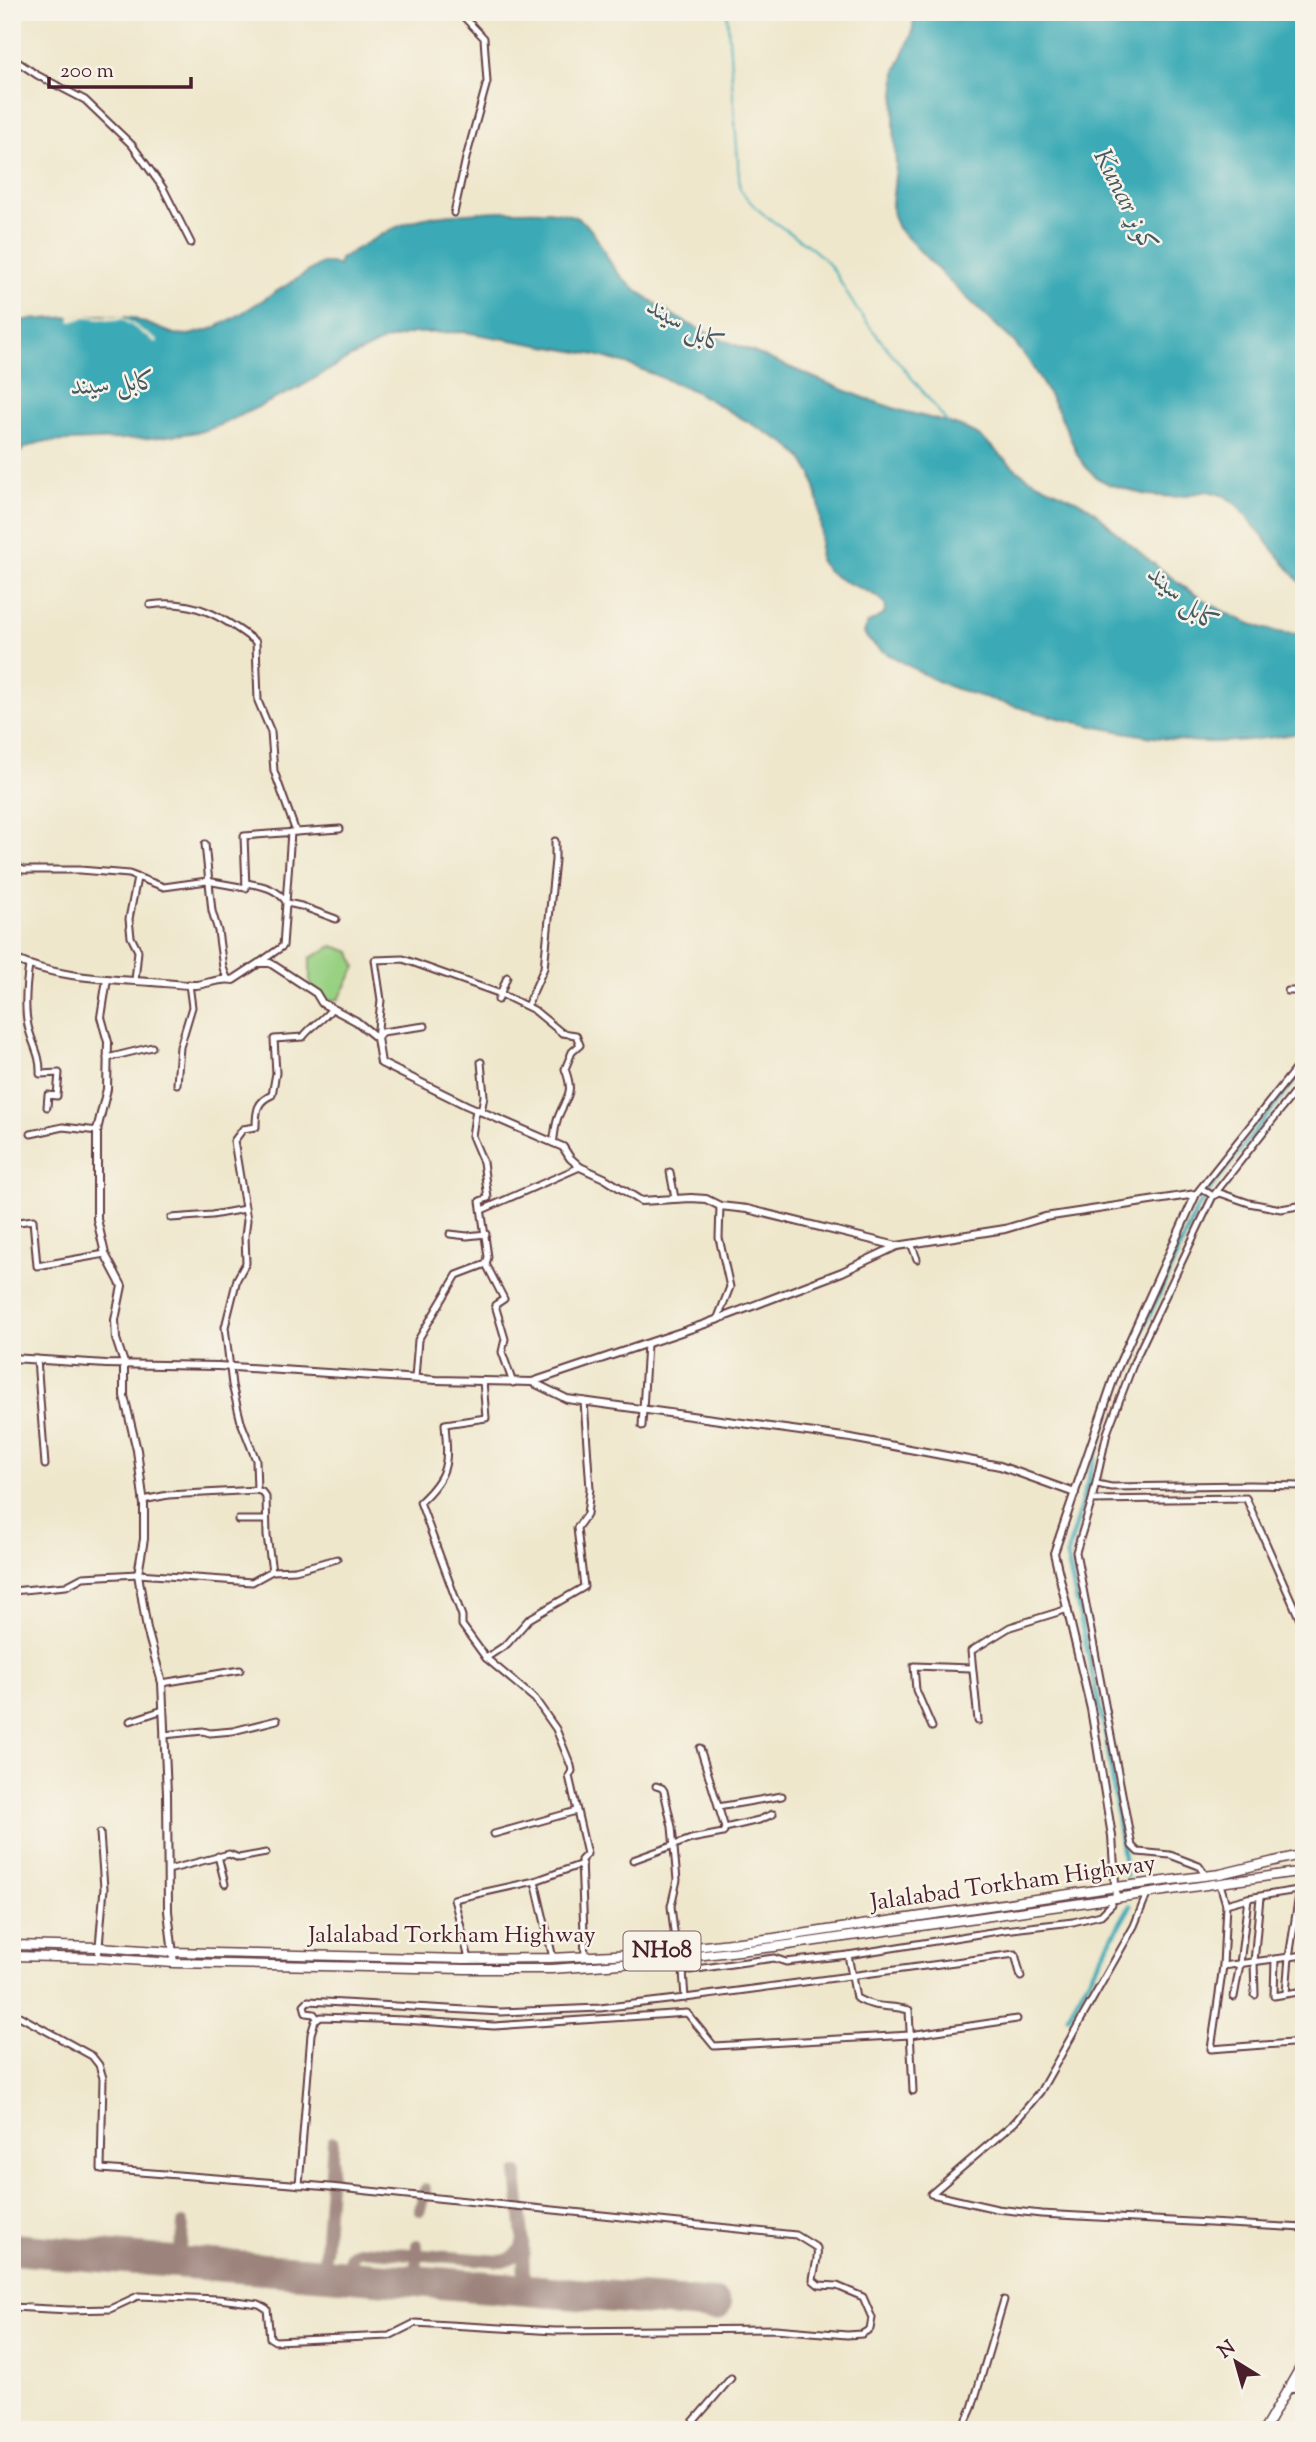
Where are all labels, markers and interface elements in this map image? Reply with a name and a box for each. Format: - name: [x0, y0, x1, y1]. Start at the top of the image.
- scale bar: [49, 46, 191, 90]
- text: 200 m: [60, 57, 114, 87]
- water label: Kunar کونړ: [1083, 143, 1167, 261]
- water label: کابل سيند: [639, 289, 733, 365]
- water label: کابل سيند: [69, 364, 159, 406]
- water label: کابل سيند: [1138, 557, 1228, 643]
- street label: Jalalabad Torkham Highway: [866, 1847, 1158, 1921]
- street label: Jalalabad Torkham Highway: [306, 1919, 596, 1953]
- road number: NH08: [624, 1932, 700, 1970]
- north arrow: [1200, 2326, 1270, 2396]
- text: N: [1213, 2335, 1241, 2366]

